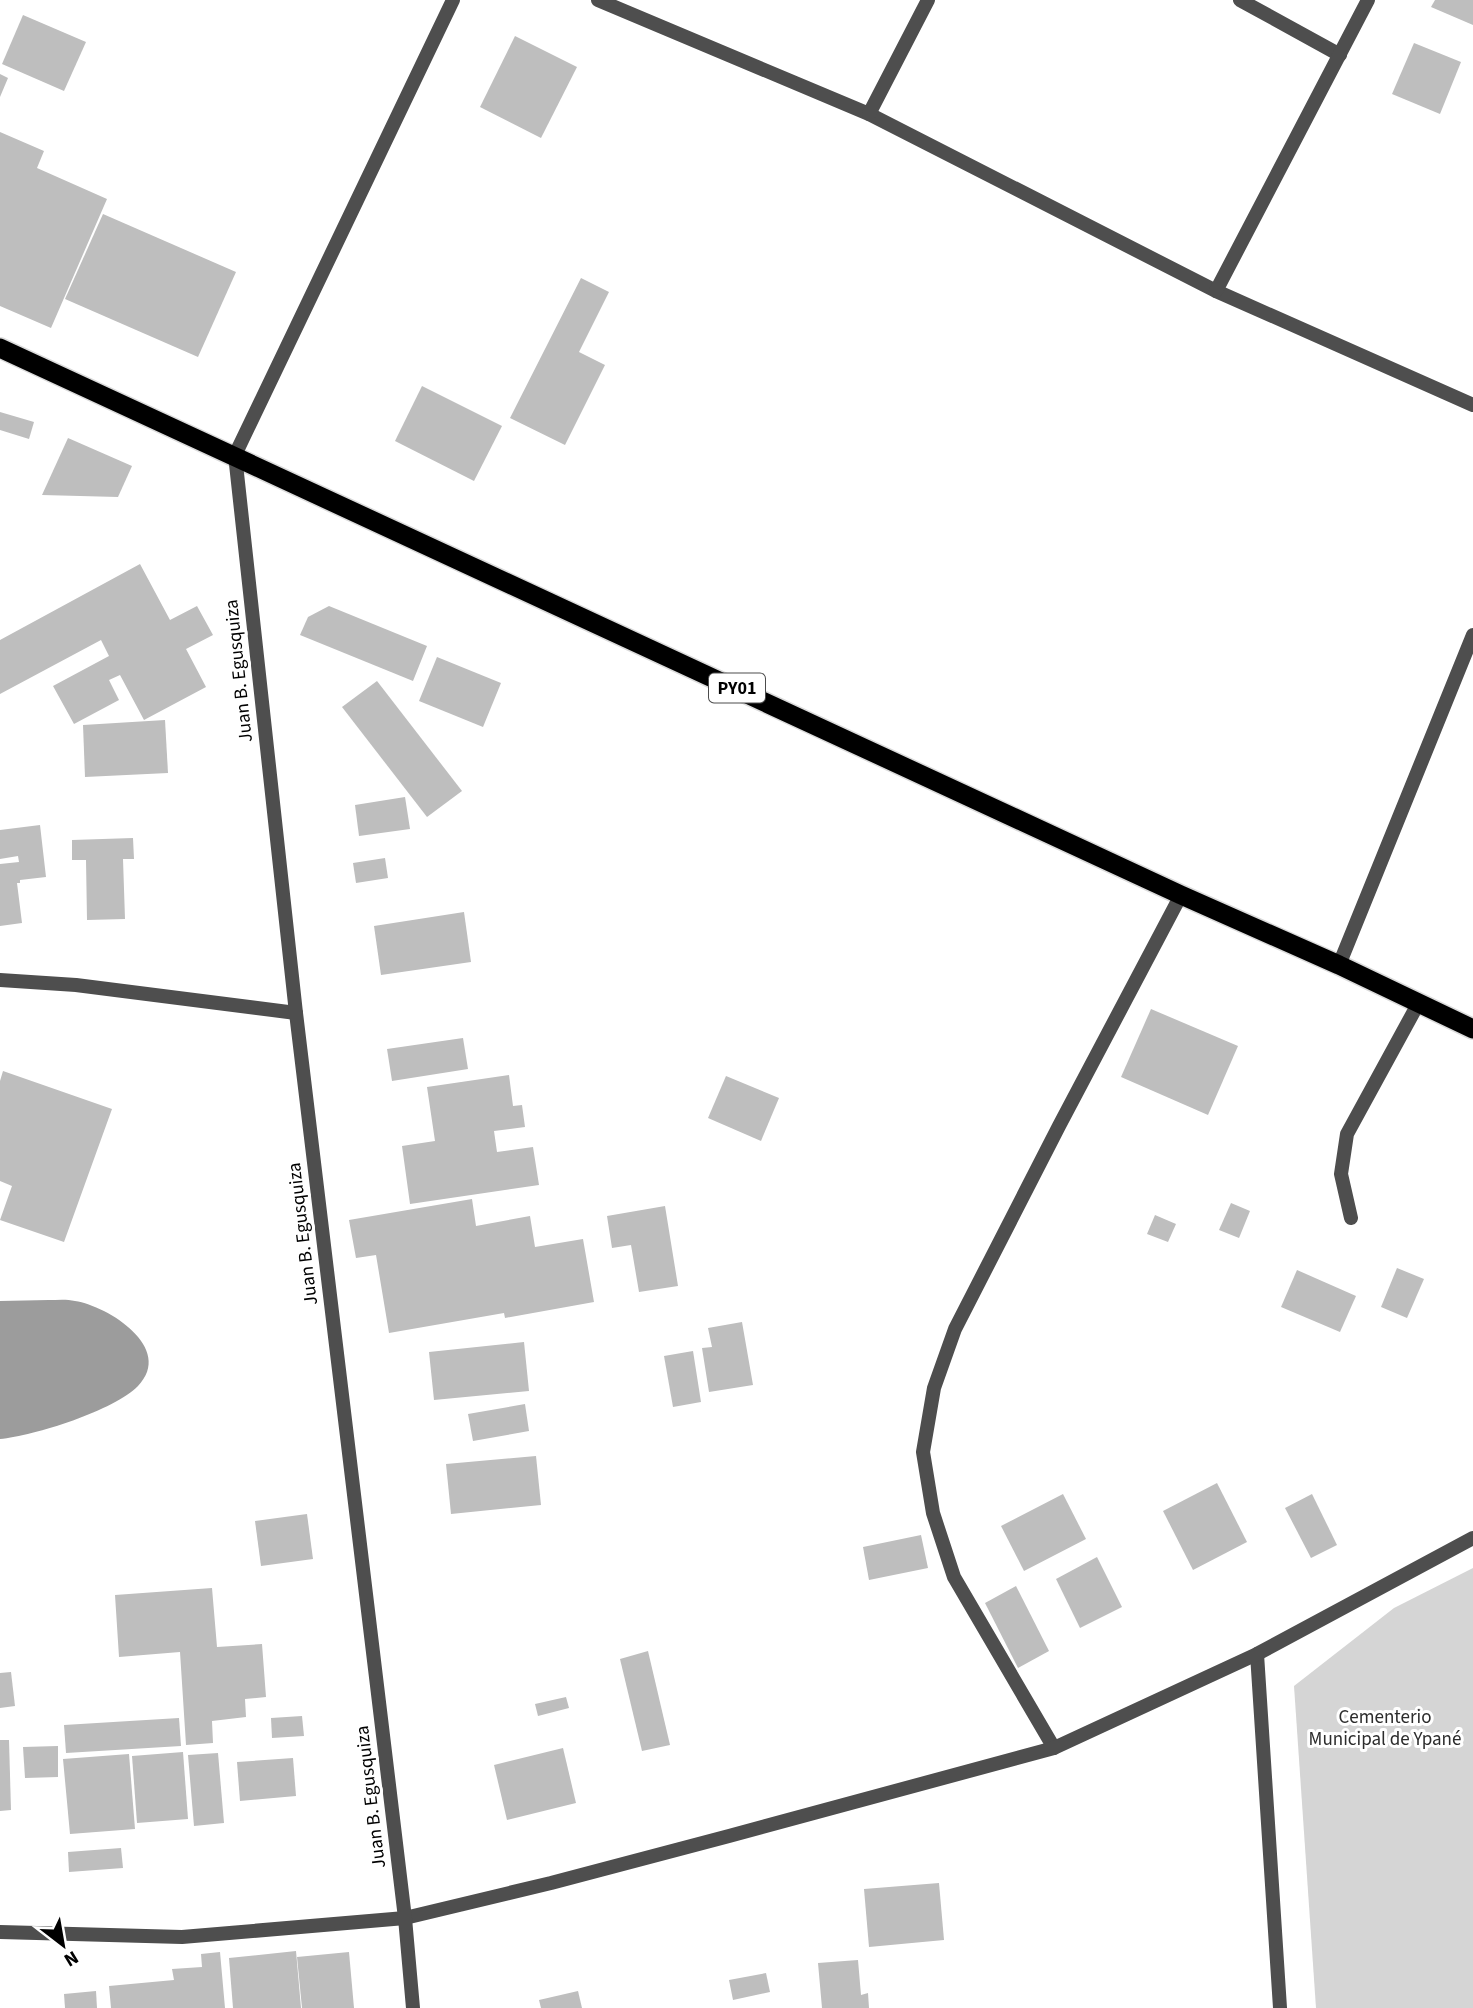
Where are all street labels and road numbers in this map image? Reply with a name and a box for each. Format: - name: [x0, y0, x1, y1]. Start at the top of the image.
- street label: Juan B. Egusquiza: [218, 598, 260, 744]
- road number: PY01: [709, 674, 765, 702]
- street label: Juan B. Egusquiza: [281, 1161, 325, 1307]
- street label: Juan B. Egusquiza: [349, 1724, 393, 1870]

